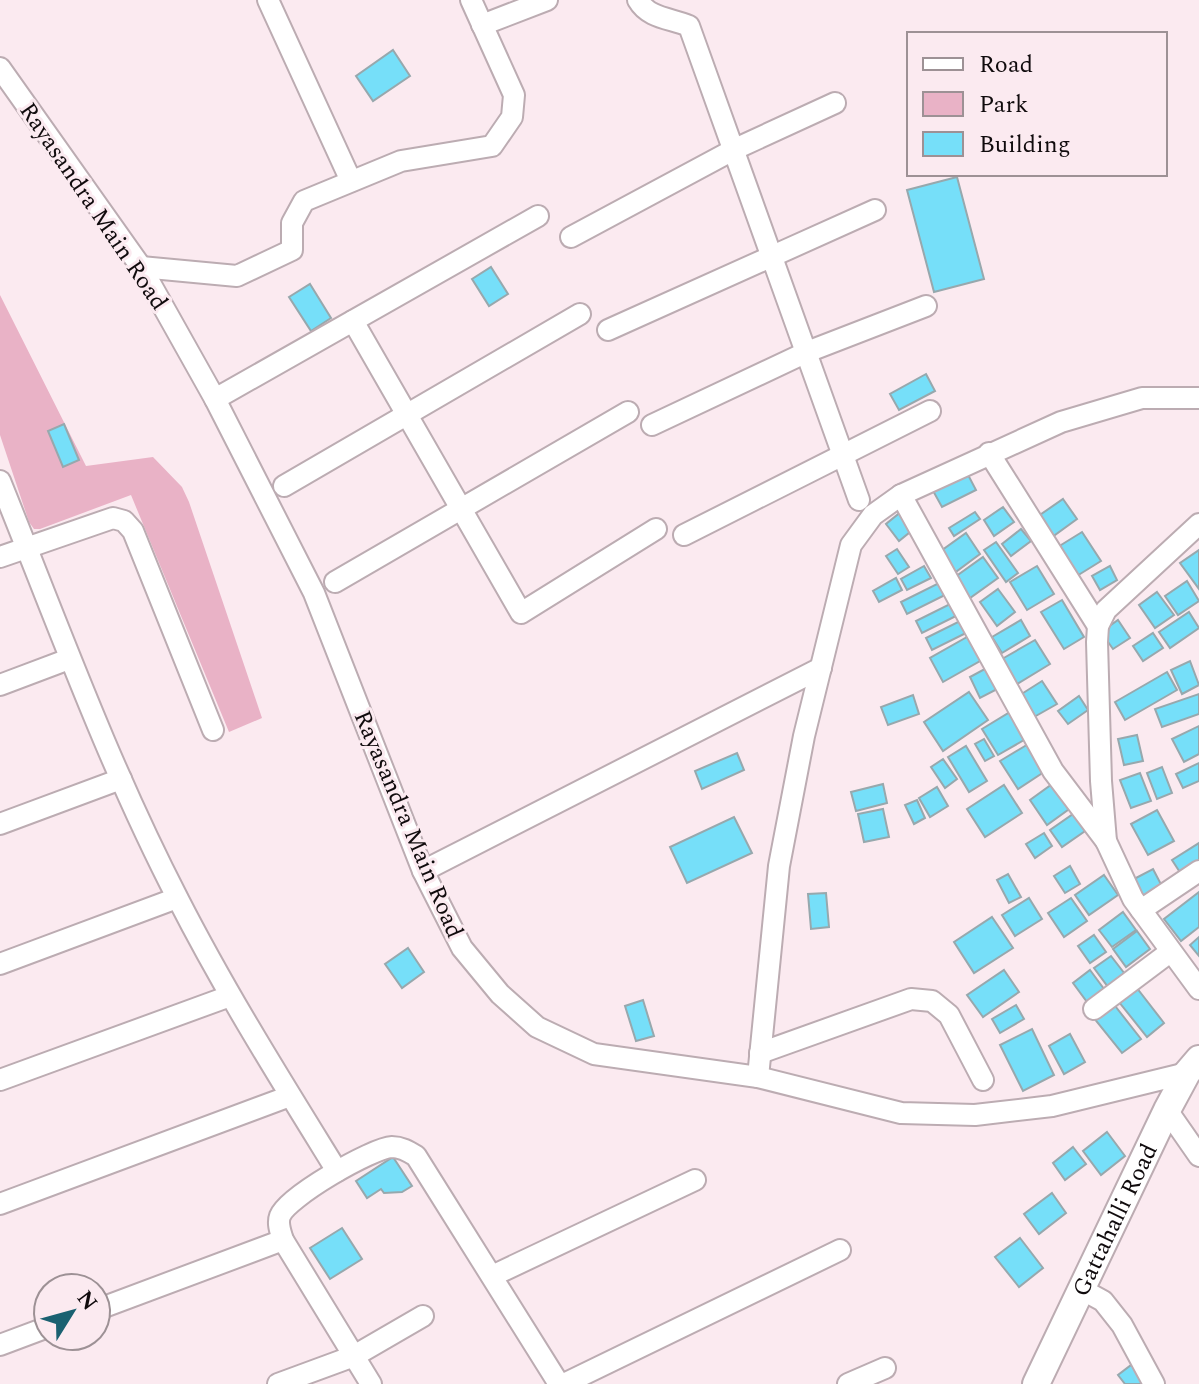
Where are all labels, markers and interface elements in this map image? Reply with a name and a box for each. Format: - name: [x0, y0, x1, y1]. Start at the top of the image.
- legend: [907, 32, 1167, 176]
- text: Road: [979, 47, 1033, 83]
- text: Park: [979, 87, 1029, 123]
- street label: Rayasandra Main Road: [10, 95, 176, 318]
- text: Building: [979, 127, 1071, 163]
- street label: Rayasandra Main Road: [344, 705, 472, 944]
- street label: Gattahalli Road: [1063, 1138, 1167, 1303]
- north arrow: [32, 1272, 112, 1352]
- text: N: [68, 1284, 105, 1318]

